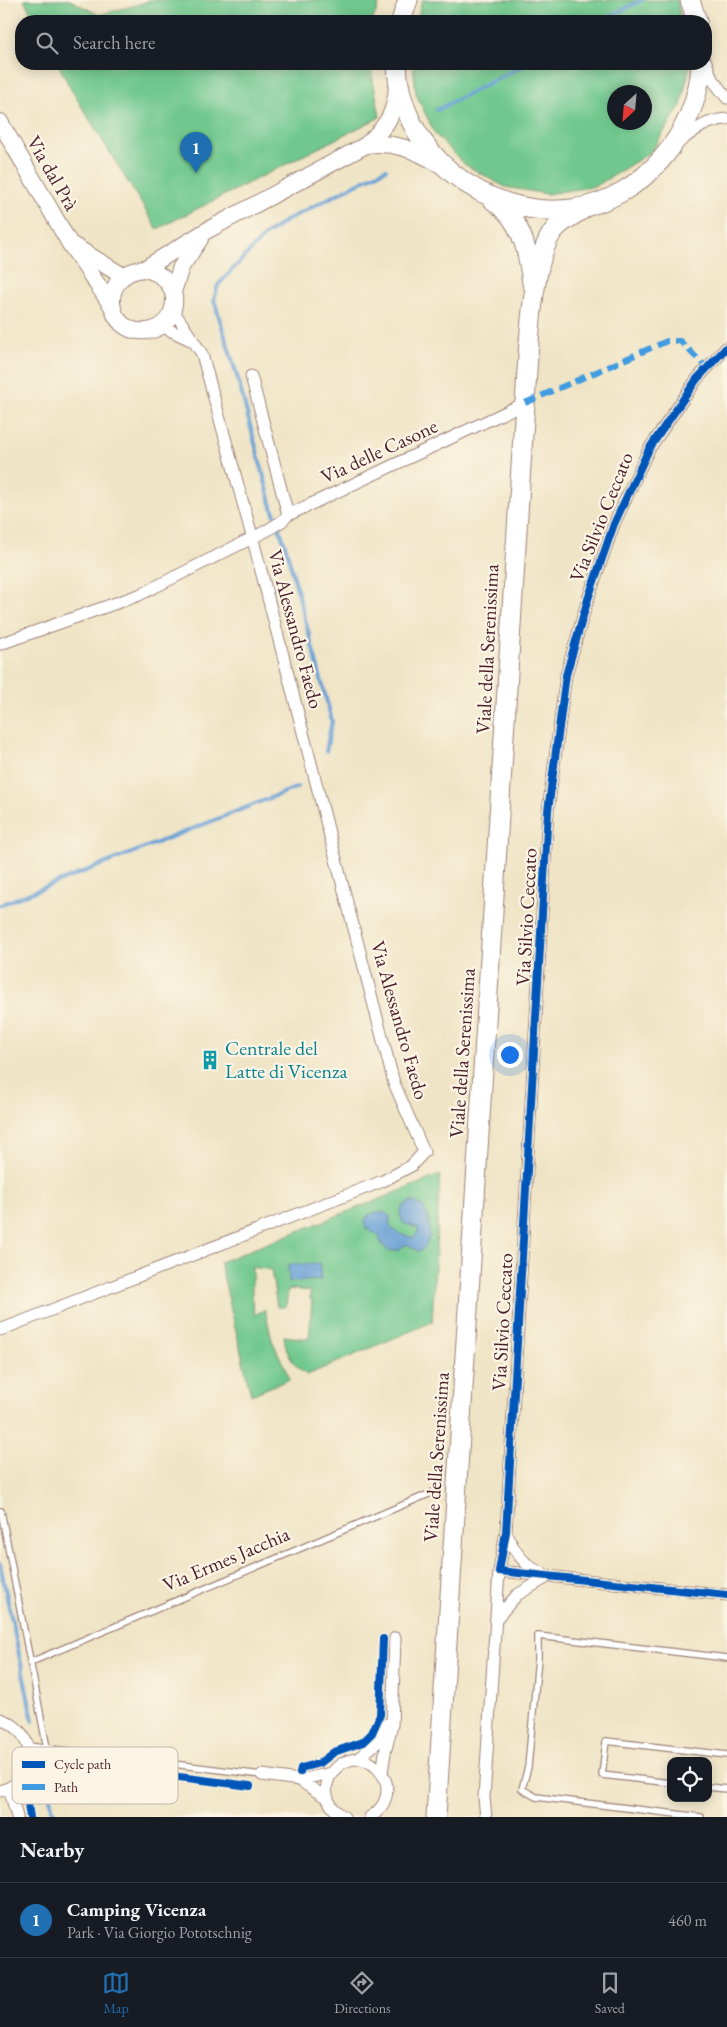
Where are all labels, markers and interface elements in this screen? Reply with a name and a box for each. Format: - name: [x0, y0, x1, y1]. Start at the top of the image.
- search box: [15, 15, 712, 70]
- icon: search: [33, 29, 61, 57]
- text: Search here: [73, 30, 155, 55]
- north arrow: [607, 85, 652, 130]
- street label: Via dal Prà: [21, 131, 85, 215]
- pin: 1: [180, 132, 212, 173]
- street label: Via delle Casone: [316, 412, 442, 489]
- street label: Via Silvio Ceccato: [563, 448, 639, 586]
- street label: Via Alessandro Faedo: [262, 547, 330, 712]
- street label: Viale della Serenissima: [470, 563, 504, 735]
- street label: Via Silvio Ceccato: [509, 847, 543, 987]
- street label: Via Alessandro Faedo: [365, 938, 435, 1102]
- street label: Viale della Serenissima: [443, 967, 481, 1139]
- place label: Centrale del Latte di Vicenza: [225, 1035, 348, 1084]
- your location: [497, 1042, 523, 1068]
- building icon: Centrale del Latte di Vicenza: [199, 1049, 221, 1071]
- street label: Via Silvio Ceccato: [485, 1252, 519, 1392]
- street label: Viale della Serenissima: [417, 1371, 455, 1543]
- street label: Via Ermes Jacchia: [159, 1521, 293, 1597]
- legend: [12, 1747, 178, 1804]
- text: Cycle path: [54, 1755, 111, 1773]
- map controls: [667, 1757, 712, 1802]
- button: locate: [667, 1757, 712, 1802]
- text: Path: [54, 1778, 78, 1796]
- text: Nearby: [20, 1836, 84, 1863]
- text: Camping Vicenza: [67, 1897, 206, 1922]
- text: 1: [32, 1910, 40, 1931]
- text: 460 m: [668, 1910, 707, 1931]
- text: Park · Via Giorgio Pototschnig: [67, 1922, 252, 1943]
- tab: Map: [102, 1969, 130, 2017]
- tab: Directions: [334, 1969, 391, 2017]
- tab: Saved: [595, 1969, 625, 2017]

